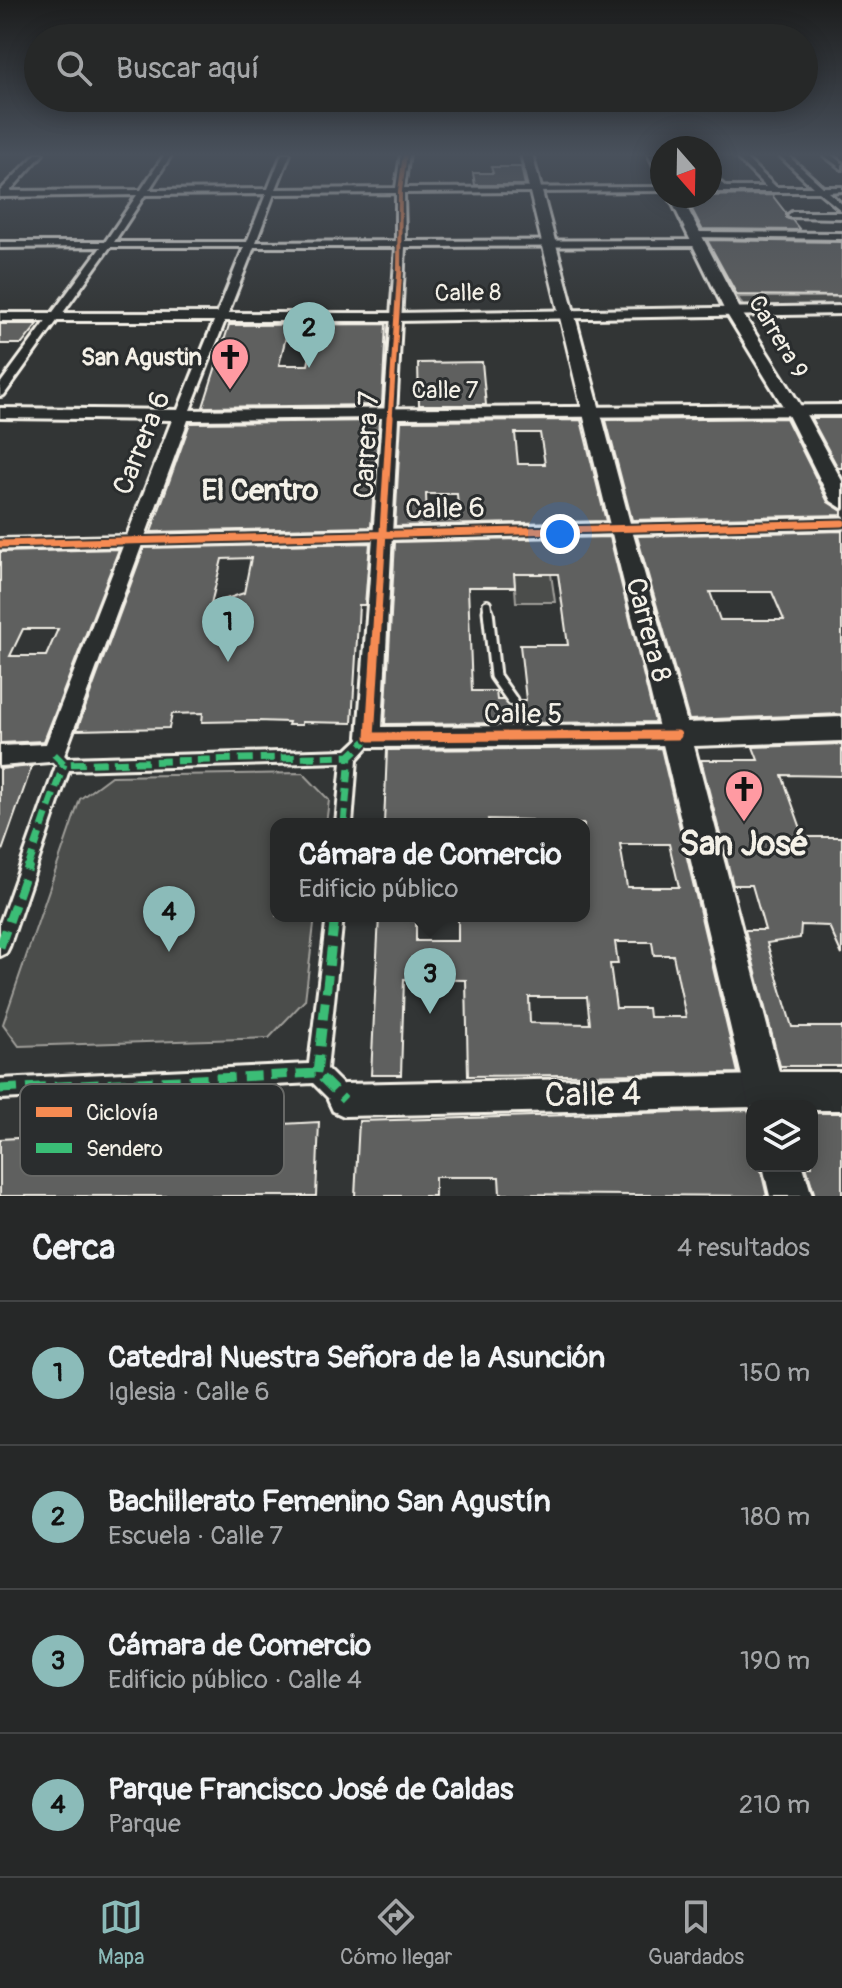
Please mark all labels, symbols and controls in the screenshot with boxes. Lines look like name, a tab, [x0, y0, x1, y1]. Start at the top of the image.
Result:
search box	[24, 24, 818, 112]
icon: search	[52, 46, 96, 90]
text: Buscar aquí	[116, 50, 259, 87]
north arrow	[650, 136, 722, 208]
street label: Calle 8	[434, 278, 502, 308]
street label: Carrera 9	[742, 290, 814, 384]
pin: 2	[283, 302, 335, 368]
church icon: San Agustin	[209, 336, 251, 391]
place label: San Agustin	[81, 343, 202, 372]
street label: Calle 7	[411, 376, 479, 405]
street label: Carrera 6	[105, 386, 179, 500]
street label: Carrera 7	[347, 390, 387, 500]
district label: El Centro	[202, 472, 318, 509]
street label: Calle 6	[405, 491, 485, 527]
your location	[540, 514, 580, 554]
street label: Carrera 8	[617, 574, 679, 686]
pin: 1	[202, 596, 254, 662]
street label: Calle 5	[484, 697, 562, 732]
church icon: San José	[723, 768, 765, 823]
popup	[270, 818, 590, 922]
place label: San José	[679, 823, 809, 866]
text: Cámara de Comercio	[298, 836, 562, 873]
text: Edificio público	[298, 873, 458, 905]
pin: 4	[143, 886, 195, 952]
pin: 3	[404, 948, 456, 1014]
street label: Calle 4	[544, 1073, 642, 1117]
legend	[20, 1084, 284, 1176]
text: Ciclovía	[86, 1099, 158, 1127]
map controls	[746, 1100, 818, 1172]
button: layers	[746, 1100, 818, 1172]
text: Sendero	[86, 1135, 163, 1163]
text: Cerca	[32, 1227, 115, 1270]
text: 4 resultados	[677, 1232, 810, 1264]
text: Catedral Nuestra Señora de la Asunción	[108, 1339, 605, 1376]
text: 1	[53, 1357, 63, 1389]
text: 150 m	[739, 1357, 810, 1389]
text: Iglesia · Calle 6	[108, 1376, 270, 1408]
text: Bachillerato Femenino San Agustín	[108, 1483, 551, 1520]
text: 2	[51, 1501, 65, 1533]
text: 180 m	[740, 1501, 810, 1533]
text: Escuela · Calle 7	[108, 1520, 283, 1552]
text: Cámara de Comercio	[108, 1627, 371, 1664]
text: 3	[51, 1645, 65, 1677]
text: 190 m	[740, 1645, 810, 1677]
text: Edificio público · Calle 4	[108, 1664, 362, 1696]
text: Parque Francisco José de Caldas	[108, 1771, 513, 1808]
text: 4	[50, 1789, 66, 1821]
text: 210 m	[739, 1789, 810, 1821]
text: Parque	[108, 1808, 181, 1840]
tab: Mapa	[98, 1895, 144, 1971]
tab: Cómo llegar	[340, 1895, 452, 1971]
tab: Guardados	[648, 1895, 744, 1971]

